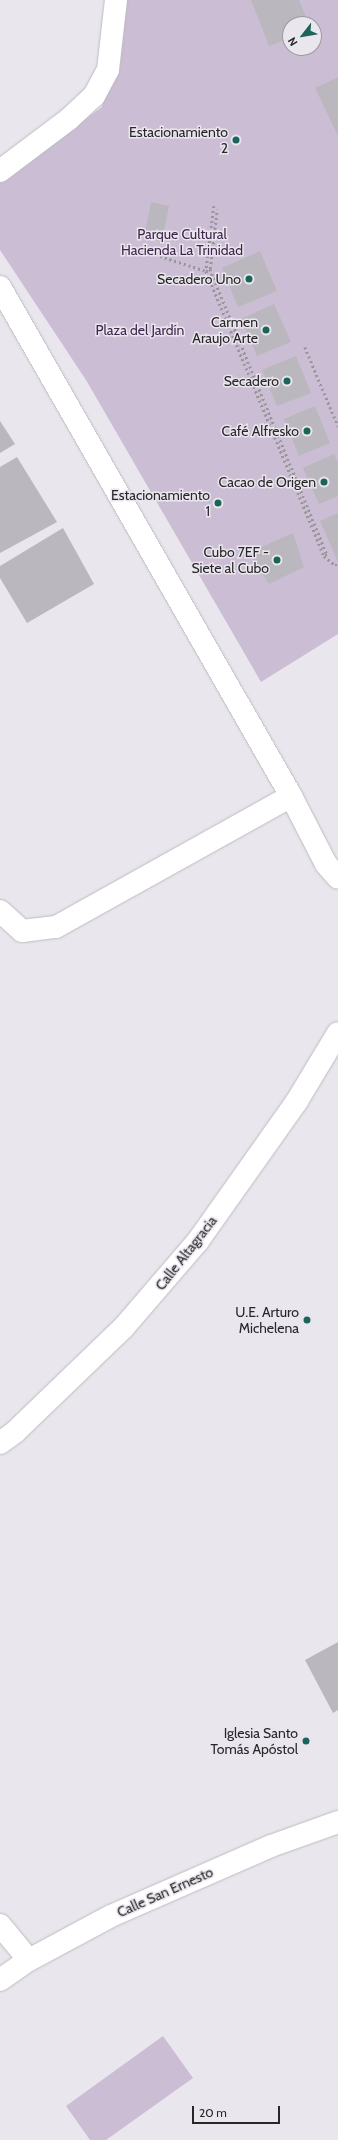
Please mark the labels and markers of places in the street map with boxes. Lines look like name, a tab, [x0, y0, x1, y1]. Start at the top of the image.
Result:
place label: Estacionamiento 2	[129, 124, 228, 156]
marker: Estacionamiento 2	[231, 135, 241, 145]
place label: Secadero Uno	[157, 271, 241, 287]
marker: Secadero Uno	[244, 274, 254, 284]
place label: Carmen Araujo Arte	[192, 314, 258, 346]
marker: Carmen Araujo Arte	[261, 325, 271, 335]
place label: Secadero	[224, 373, 279, 389]
marker: Secadero	[282, 376, 292, 386]
place label: Café Alfresko	[222, 423, 299, 439]
marker: Café Alfresko	[302, 426, 312, 436]
place label: Cacao de Origen	[219, 474, 316, 490]
marker: Cacao de Origen	[319, 477, 329, 487]
place label: Estacionamiento 1	[111, 487, 210, 520]
marker: Estacionamiento 1	[213, 498, 223, 508]
place label: Cubo 7EF - Siete al Cubo	[191, 544, 269, 576]
marker: Cubo 7EF - Siete al Cubo	[272, 555, 282, 565]
place label: U.E. Arturo Michelena	[235, 1304, 299, 1336]
marker: U.E. Arturo Michelena	[302, 1315, 312, 1325]
place label: Iglesia Santo Tomás Apóstol	[210, 1725, 298, 1758]
marker: Iglesia Santo Tomás Apóstol	[301, 1736, 311, 1746]

